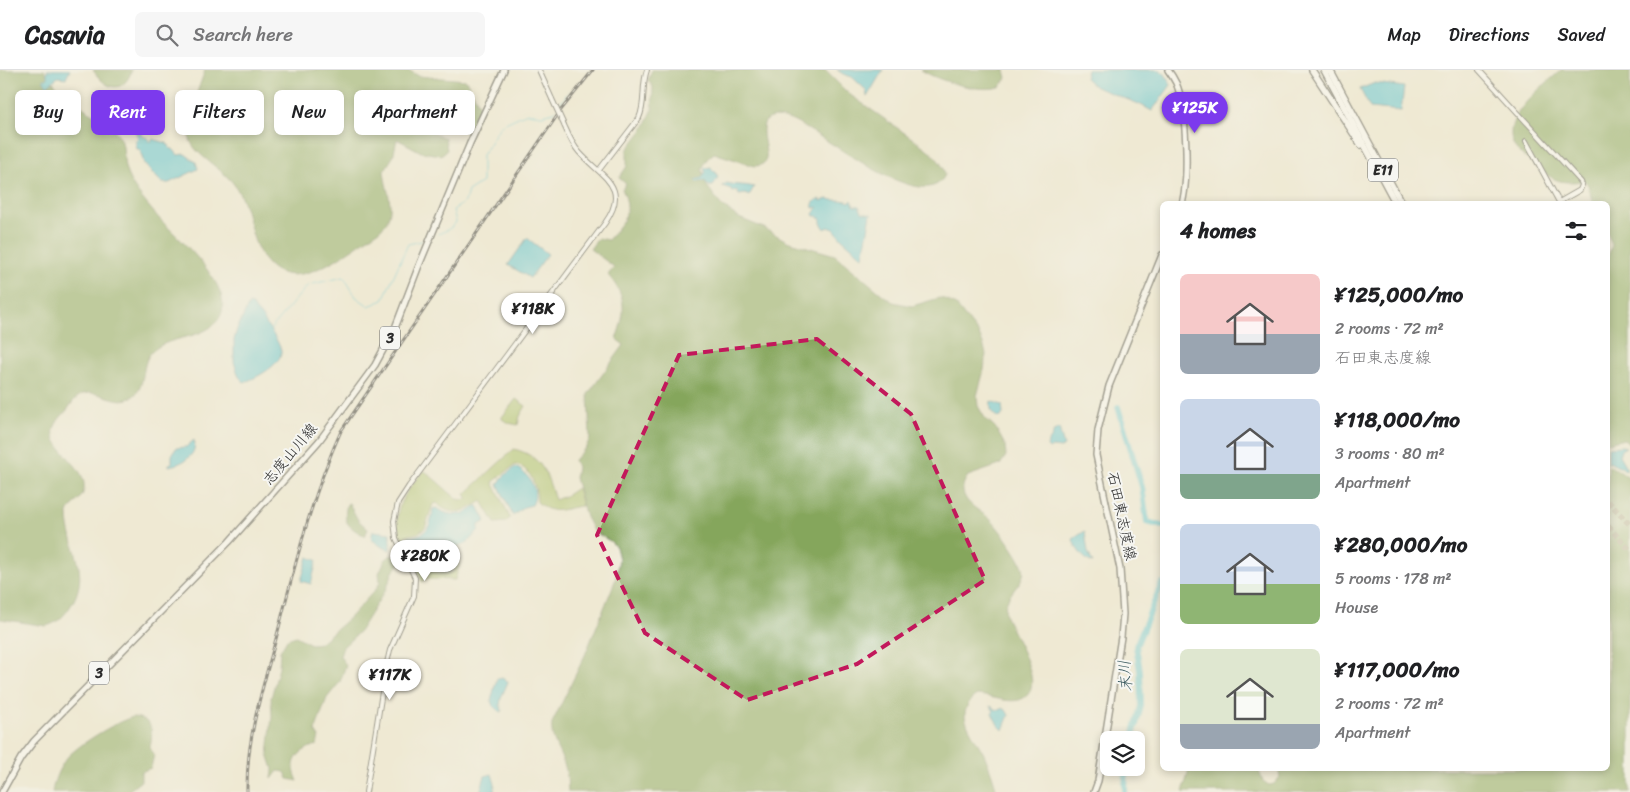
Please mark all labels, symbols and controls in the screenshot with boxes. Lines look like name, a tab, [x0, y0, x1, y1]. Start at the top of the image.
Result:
search box	[135, 12, 485, 57]
text: Casavia	[25, 14, 105, 56]
text: Search here	[193, 18, 293, 51]
text: Map	[1388, 19, 1421, 51]
text: Directions	[1449, 19, 1530, 51]
text: Saved	[1558, 19, 1605, 51]
icon: search	[153, 21, 181, 49]
chip: Buy	[15, 90, 81, 135]
chip: Rent	[91, 90, 165, 135]
chip: Filters	[175, 90, 264, 135]
chip: New	[274, 90, 344, 135]
chip: Apartment	[354, 90, 475, 135]
pin: ¥125K	[1160, 92, 1230, 134]
text: ¥125K	[1173, 93, 1217, 122]
road number: E11	[1368, 158, 1398, 182]
text: 4 homes	[1180, 212, 1256, 250]
icon: filters	[1562, 217, 1590, 245]
text: ¥125,000/mo	[1335, 276, 1463, 314]
pin: ¥118K	[498, 292, 568, 335]
text: ¥118K	[512, 294, 554, 323]
icon: home	[1220, 294, 1280, 354]
text: 2 rooms · 72 m²	[1335, 314, 1444, 343]
road number: 3	[380, 326, 400, 350]
text: 石田東志度線	[1335, 343, 1431, 372]
text: ¥118,000/mo	[1335, 401, 1460, 439]
street label: 志度山川線	[256, 417, 324, 491]
icon: home	[1220, 419, 1280, 479]
text: 3 rooms · 80 m²	[1335, 439, 1445, 468]
text: Apartment	[1335, 468, 1411, 497]
street label: 石田東志度線	[1100, 469, 1144, 563]
text: ¥280,000/mo	[1335, 526, 1467, 564]
pin: ¥280K	[390, 540, 460, 582]
text: ¥280K	[401, 541, 449, 570]
icon: home	[1220, 544, 1280, 604]
text: 5 rooms · 178 m²	[1335, 564, 1452, 593]
text: House	[1335, 593, 1378, 622]
text: ¥117,000/mo	[1335, 651, 1459, 689]
pin: ¥117K	[355, 658, 425, 701]
water label: 末川	[1109, 659, 1141, 693]
text: ¥117K	[369, 660, 411, 689]
road number: 3	[89, 662, 109, 684]
icon: home	[1220, 669, 1280, 729]
text: 2 rooms · 72 m²	[1335, 689, 1444, 718]
text: Apartment	[1335, 718, 1411, 747]
map controls	[1100, 731, 1145, 776]
button: layers	[1100, 731, 1145, 776]

